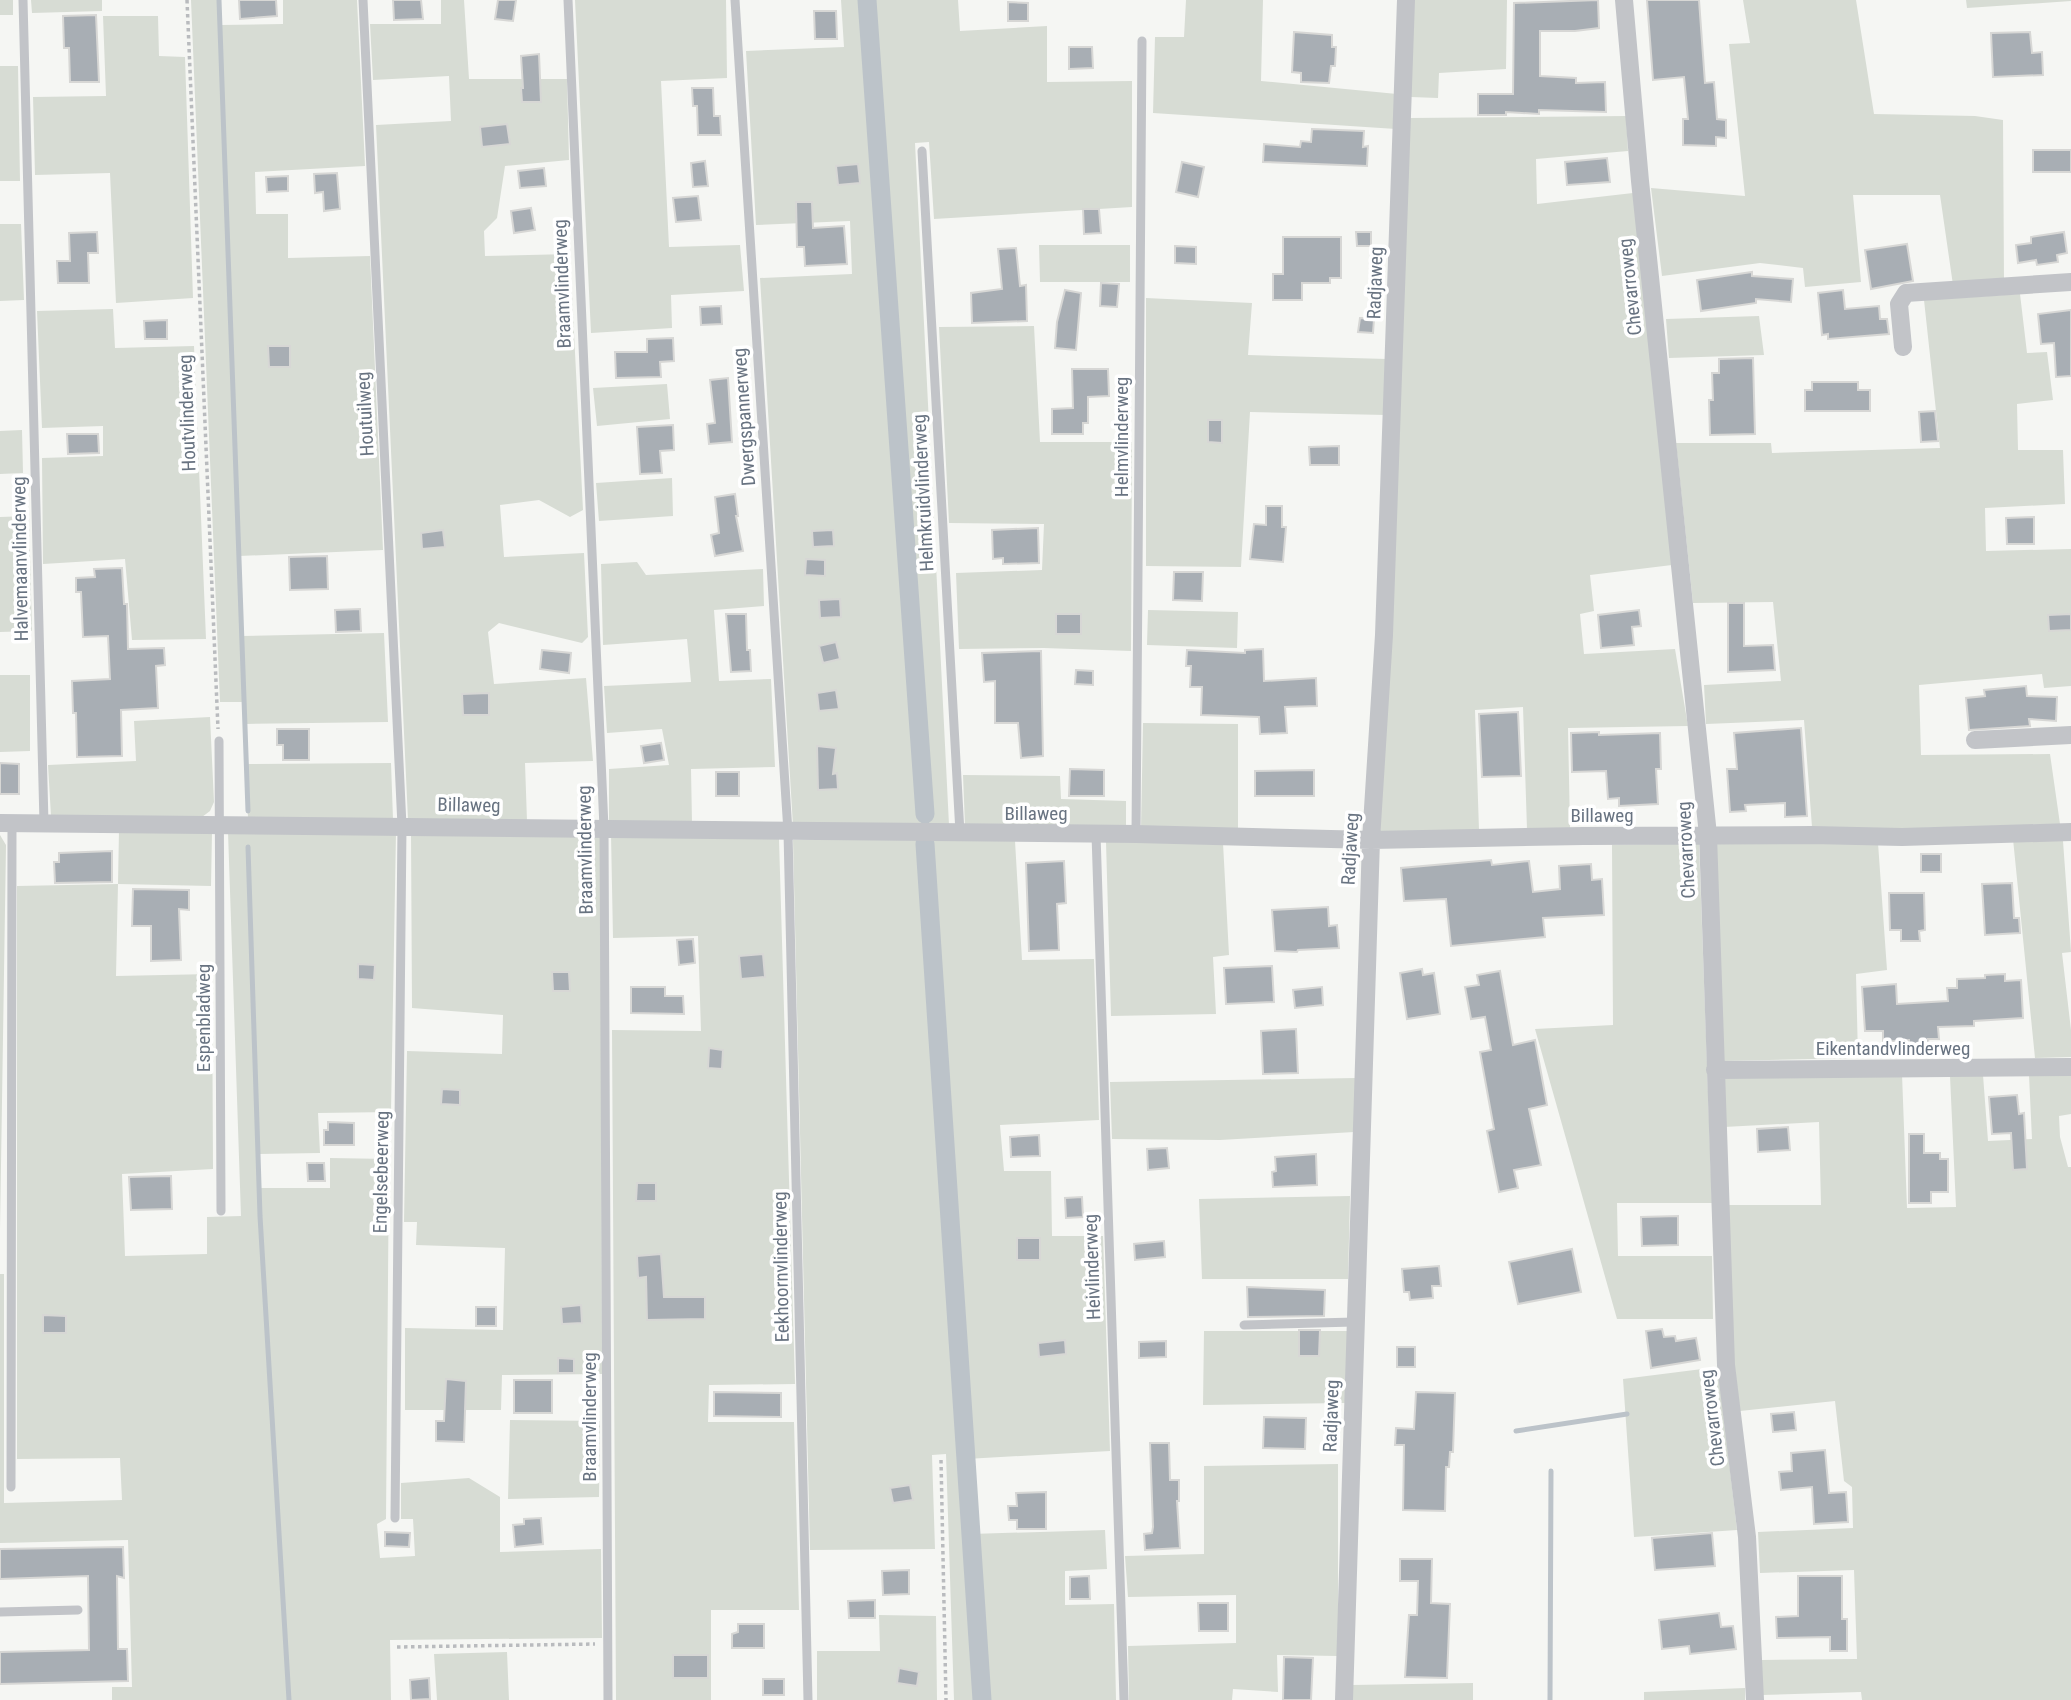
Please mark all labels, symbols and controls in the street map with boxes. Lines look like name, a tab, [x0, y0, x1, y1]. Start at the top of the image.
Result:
street label: Braamvlinderweg	[548, 219, 576, 349]
street label: Chevarroweg	[1613, 237, 1647, 337]
street label: Radjaweg	[1362, 246, 1388, 320]
street label: Dwergspannerweg	[728, 347, 760, 487]
street label: Houtvlinderweg	[173, 354, 201, 472]
street label: Houtuilweg	[351, 371, 379, 457]
street label: Helmvlinderweg	[1110, 377, 1133, 497]
street label: Helmkruidvlinderweg	[907, 414, 939, 572]
street label: Halvemaanvlinderweg	[7, 476, 33, 642]
street label: Braamvlinderweg	[572, 785, 598, 915]
street label: Billaweg	[437, 793, 501, 817]
street label: Chevarroweg	[1672, 801, 1700, 899]
street label: Billaweg	[1004, 802, 1068, 825]
street label: Billaweg	[1570, 804, 1634, 827]
street label: Radjaweg	[1337, 812, 1363, 886]
street label: Espenbladweg	[192, 964, 215, 1072]
street label: Eikentandvlinderweg	[1816, 1037, 1970, 1060]
street label: Engelsebeerweg	[368, 1111, 394, 1233]
street label: Eekhoornvlinderweg	[768, 1191, 794, 1343]
street label: Heivlinderweg	[1079, 1214, 1105, 1320]
street label: Braamvlinderweg	[578, 1352, 601, 1482]
street label: Chevarroweg	[1695, 1368, 1729, 1468]
street label: Radjaweg	[1318, 1379, 1344, 1453]

